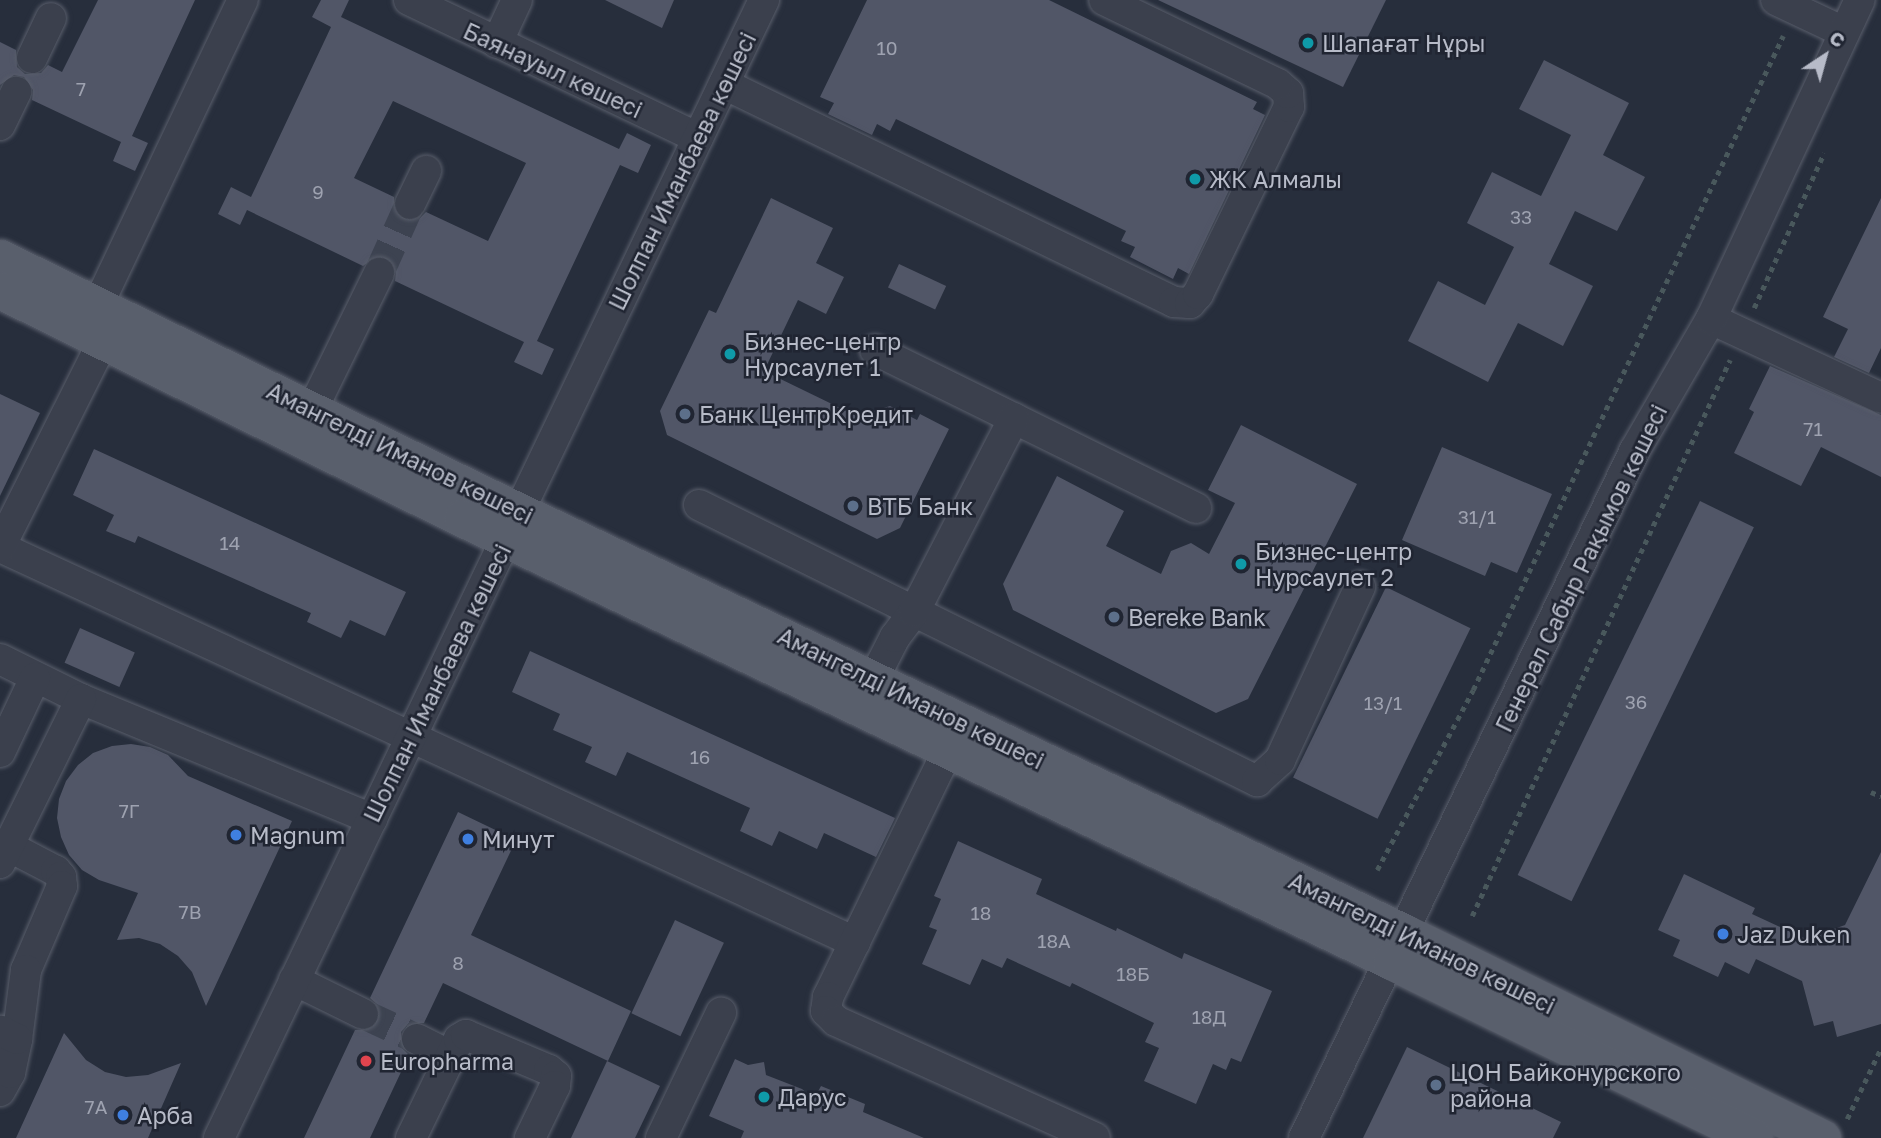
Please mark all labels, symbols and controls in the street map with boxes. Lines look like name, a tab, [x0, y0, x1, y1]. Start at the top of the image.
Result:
street label: Баянауыл көшесі	[459, 16, 647, 124]
north arrow	[1790, 21, 1860, 91]
text: С	[1825, 25, 1850, 52]
street label: Шолпан Иманбаева көшесі	[603, 27, 761, 315]
place label: Шапағат Нұры	[1322, 29, 1486, 57]
marker: Шапағат Нұры	[1300, 35, 1316, 51]
house number: 10	[877, 37, 897, 59]
house number: 7	[76, 78, 86, 100]
place label: ЖК Алмалы	[1209, 165, 1342, 193]
marker: ЖК Алмалы	[1187, 171, 1203, 187]
house number: 9	[312, 181, 324, 203]
house number: 33	[1510, 206, 1532, 228]
place label: Бизнес-центр Нурсаулет 1	[744, 327, 901, 381]
marker: Бизнес-центр Нурсаулет 1	[722, 346, 738, 362]
street label: Амангелді Иманов көшесі	[262, 376, 538, 530]
place label: Банк ЦентрКредит	[699, 400, 913, 428]
street label: Генерал Сабыр Рақымов көшесі	[1489, 400, 1673, 736]
marker: Банк ЦентрКредит	[677, 406, 693, 422]
house number: 71	[1803, 418, 1823, 440]
place label: ВТБ Банк	[867, 492, 973, 520]
marker: ВТБ Банк	[845, 498, 861, 514]
house number: 31/1	[1458, 506, 1496, 528]
house number: 14	[220, 532, 240, 554]
place label: Бизнес-центр Нурсаулет 2	[1255, 537, 1412, 591]
street label: Шолпан Иманбаева көшесі	[358, 539, 516, 827]
marker: Бизнес-центр Нурсаулет 2	[1233, 556, 1249, 572]
place label: Bereke Bank	[1128, 603, 1266, 631]
marker: Bereke Bank	[1106, 609, 1122, 625]
street label: Амангелді Иманов көшесі	[773, 621, 1049, 775]
house number: 36	[1625, 691, 1647, 713]
house number: 13/1	[1364, 692, 1402, 714]
house number: 16	[690, 746, 710, 768]
house number: 7Г	[119, 800, 139, 822]
place label: Magnum	[250, 821, 345, 849]
place label: Минут	[482, 825, 554, 853]
marker: Magnum	[228, 827, 244, 843]
marker: Минут	[460, 831, 476, 847]
street label: Амангелді Иманов көшесі	[1284, 866, 1560, 1020]
house number: 7В	[179, 901, 201, 923]
house number: 18	[971, 902, 991, 924]
place label: Jaz Duken	[1737, 920, 1850, 948]
marker: Jaz Duken	[1715, 926, 1731, 942]
house number: 18А	[1037, 930, 1071, 952]
house number: 8	[452, 952, 464, 974]
house number: 18Б	[1116, 963, 1150, 985]
house number: 18Д	[1192, 1006, 1226, 1028]
place label: Europharma	[380, 1047, 514, 1075]
marker: Europharma	[358, 1053, 374, 1069]
place label: ЦОН Байконурского района	[1450, 1058, 1681, 1112]
marker: ЦОН Байконурского района	[1428, 1077, 1444, 1093]
place label: Дарус	[778, 1083, 846, 1111]
marker: Дарус	[756, 1089, 772, 1105]
house number: 7А	[85, 1096, 107, 1118]
place label: Арба	[137, 1101, 193, 1129]
marker: Арба	[115, 1107, 131, 1123]

